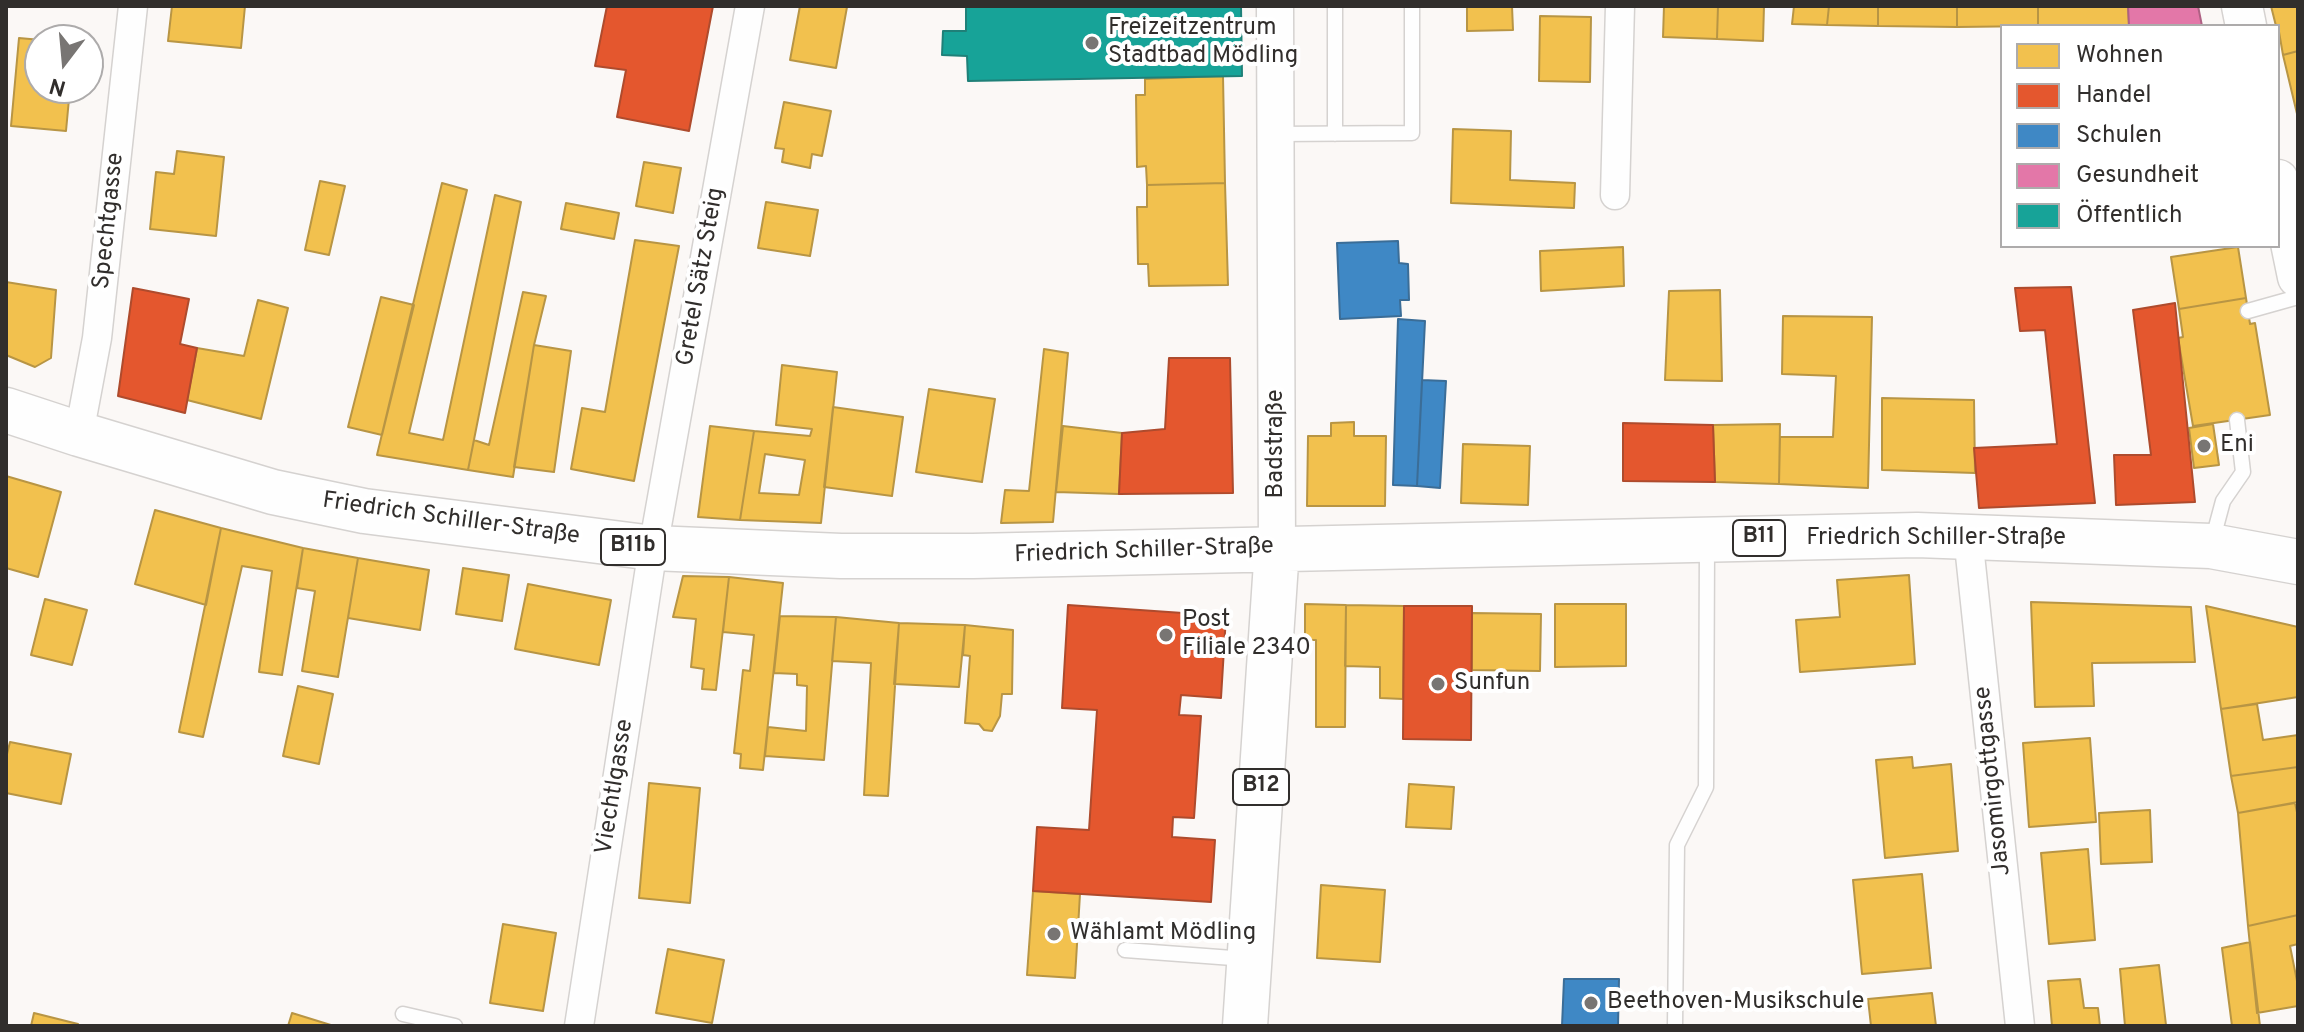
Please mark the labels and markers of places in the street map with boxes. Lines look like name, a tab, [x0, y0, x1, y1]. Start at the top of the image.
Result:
place label: Freizeitzentrum Stadtbad Mödling	[1108, 15, 1298, 71]
marker: Freizeitzentrum Stadtbad Mödling	[1083, 34, 1101, 52]
place label: Eni	[2220, 432, 2254, 460]
marker: Eni	[2195, 437, 2213, 455]
place label: Post Filiale 2340	[1182, 607, 1311, 663]
marker: Post Filiale 2340	[1157, 626, 1175, 644]
place label: Sunfun	[1454, 670, 1530, 698]
marker: Sunfun	[1429, 675, 1447, 693]
place label: Wählamt Mödling	[1070, 920, 1256, 948]
marker: Wählamt Mödling	[1045, 925, 1063, 943]
place label: Beethoven-Musikschule	[1607, 989, 1865, 1017]
marker: Beethoven-Musikschule	[1582, 994, 1600, 1012]

